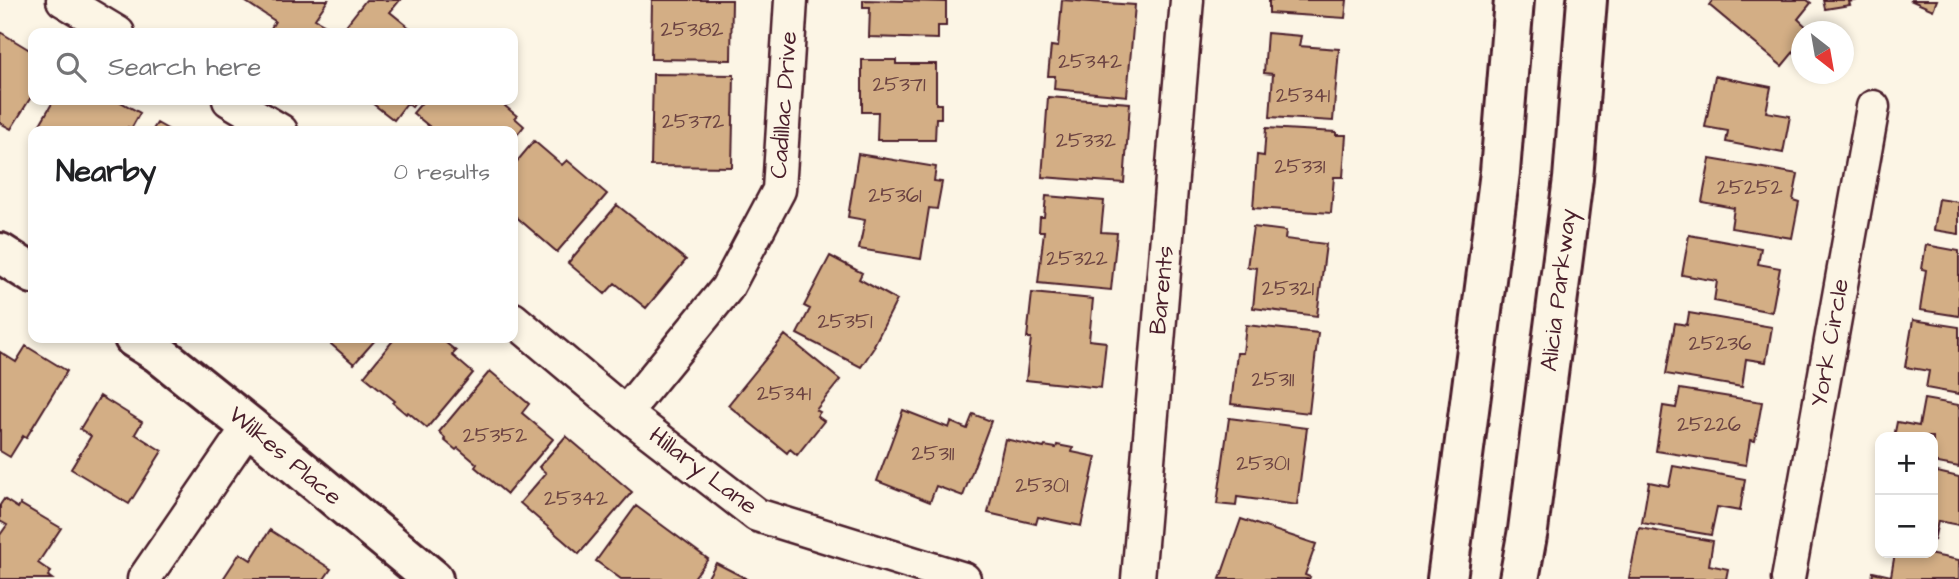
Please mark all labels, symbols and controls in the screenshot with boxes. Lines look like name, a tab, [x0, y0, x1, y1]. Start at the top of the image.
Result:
house number: 25382	[660, 15, 724, 44]
north arrow	[1791, 21, 1854, 84]
search box	[28, 28, 518, 105]
street label: Cadillac Drive	[762, 30, 806, 180]
house number: 25342	[1058, 47, 1122, 76]
icon: search	[52, 48, 90, 86]
text: Search here	[108, 49, 261, 85]
house number: 25371	[872, 70, 926, 99]
house number: 25341	[1276, 81, 1331, 110]
house number: 25372	[662, 107, 724, 136]
house number: 25332	[1056, 126, 1116, 155]
text: Nearby	[56, 151, 156, 193]
house number: 25331	[1275, 152, 1326, 181]
text: 0 results	[393, 156, 490, 188]
house number: 25252	[1717, 173, 1783, 202]
house number: 25361	[868, 181, 922, 210]
street label: Alicia Parkway	[1532, 207, 1587, 373]
house number: 25322	[1046, 244, 1108, 273]
street label: Barents	[1141, 244, 1183, 336]
house number: 25321	[1262, 274, 1314, 303]
street label: York Circle	[1802, 276, 1858, 410]
house number: 25351	[817, 307, 873, 336]
house number: 25236	[1689, 329, 1751, 358]
house number: 25311	[1252, 365, 1295, 394]
house number: 25341	[757, 379, 812, 408]
street label: Wilkes Place	[221, 398, 349, 514]
house number: 25226	[1677, 410, 1741, 439]
street label: Hillary Lane	[641, 419, 764, 524]
house number: 25352	[463, 421, 527, 450]
map controls	[1875, 432, 1938, 558]
button: +	[1875, 432, 1938, 495]
house number: 25311	[912, 439, 955, 468]
house number: 25301	[1236, 449, 1290, 478]
house number: 25301	[1015, 471, 1069, 500]
house number: 25342	[544, 484, 608, 513]
button: −	[1875, 495, 1938, 558]

